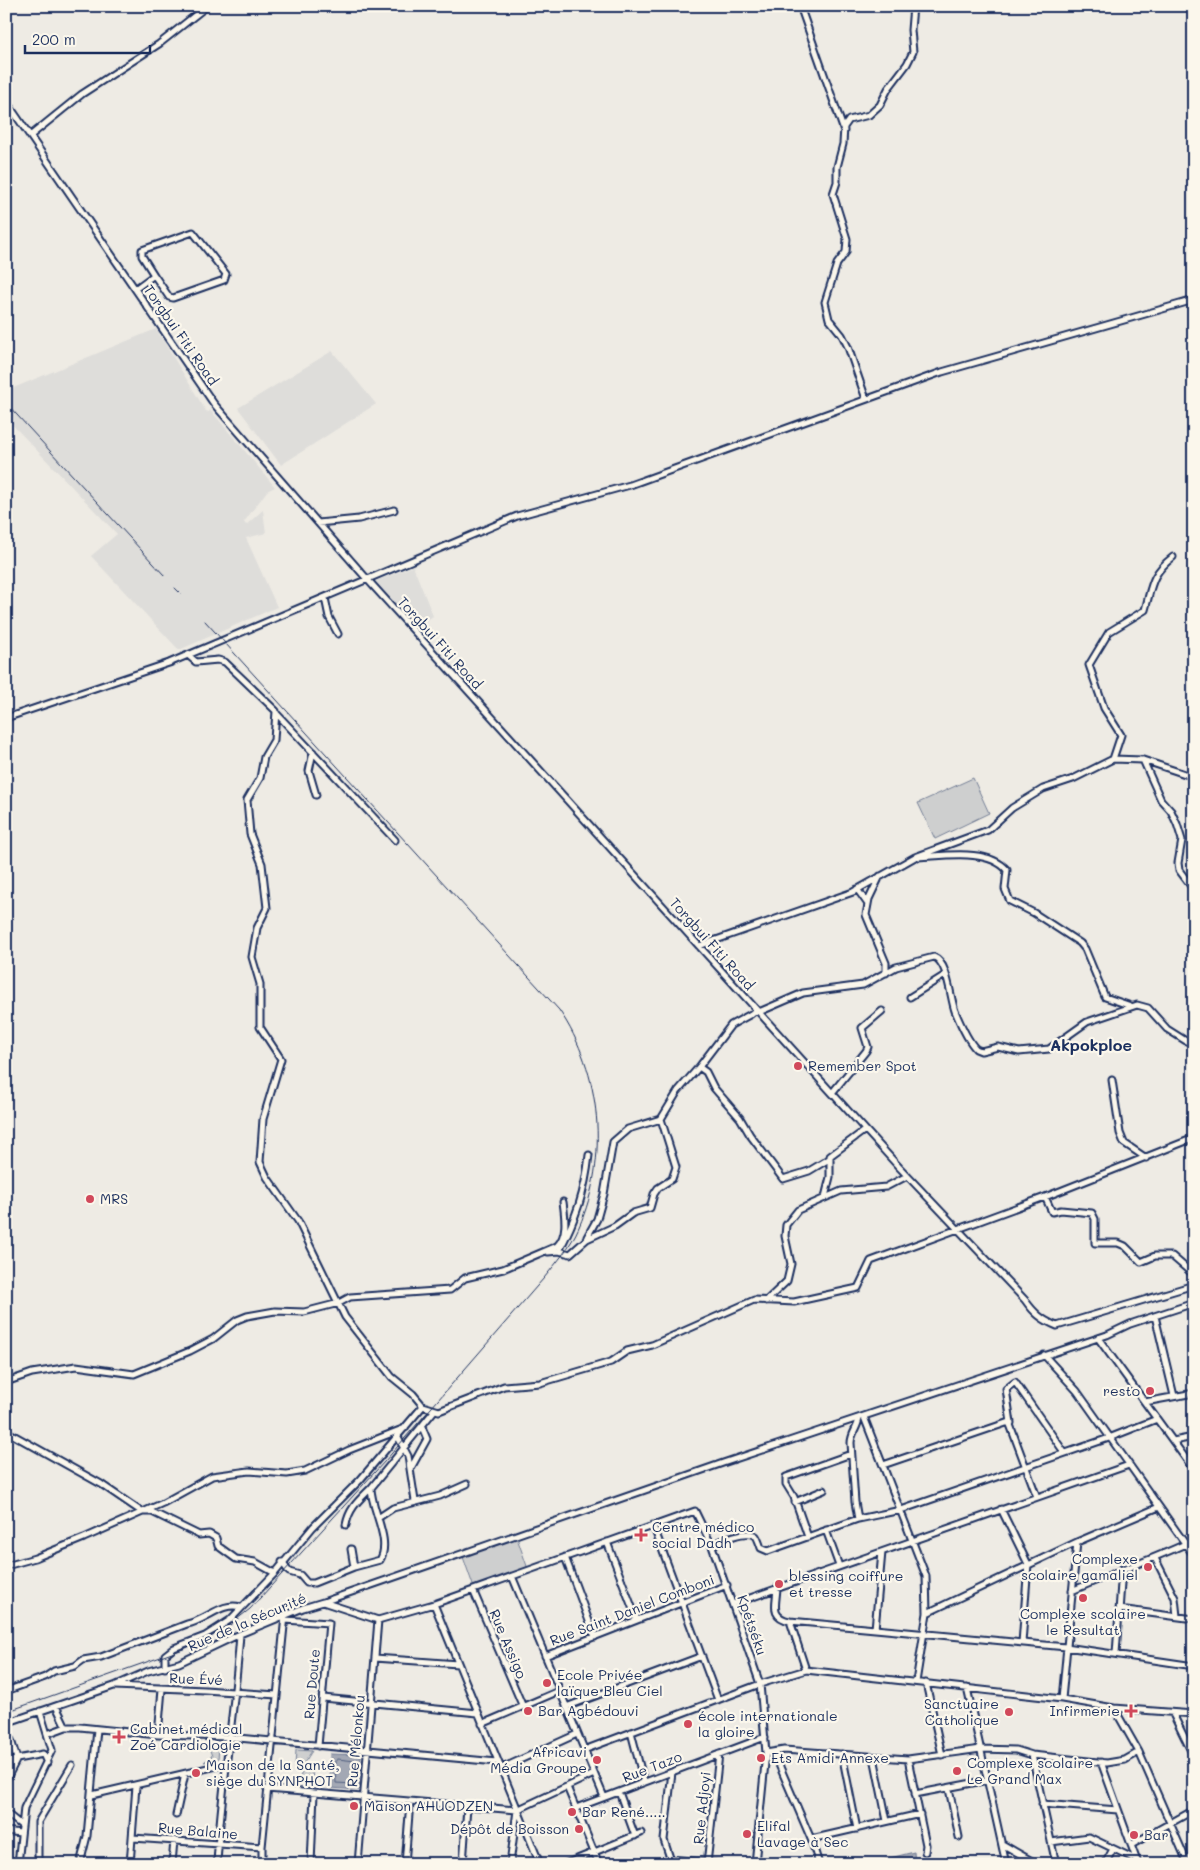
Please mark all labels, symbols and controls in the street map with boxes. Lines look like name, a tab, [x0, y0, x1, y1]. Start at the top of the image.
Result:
scale bar	[25, 22, 150, 54]
text: 200 m	[32, 29, 76, 49]
street label: Torgbui Fiti Road	[140, 281, 223, 389]
street label: Torgbui Fiti Road	[394, 592, 487, 693]
street label: Torgbui Fiti Road	[666, 893, 759, 994]
district label: Akpokploe	[1050, 1034, 1132, 1055]
place label: Remember Spot	[808, 1056, 917, 1075]
marker: Remember Spot	[792, 1060, 804, 1072]
place label: MRS	[100, 1189, 128, 1208]
marker: MRS	[84, 1193, 96, 1205]
place label: resto	[1103, 1381, 1140, 1400]
marker: resto	[1144, 1385, 1156, 1397]
place label: Centre médico social Dadh	[652, 1517, 754, 1552]
marker: Centre médico social Dadh	[634, 1528, 648, 1542]
place label: Complexe scolaire gamaliel	[1021, 1549, 1138, 1584]
marker: Complexe scolaire gamaliel	[1142, 1561, 1154, 1573]
place label: blessing coiffure et tresse	[789, 1566, 903, 1601]
street label: Rue Saint Daniel Comboni	[547, 1569, 717, 1650]
marker: blessing coiffure et tresse	[773, 1578, 785, 1590]
street label: Rue de la Sécurité	[185, 1588, 309, 1655]
street label: Kpétséku	[733, 1592, 772, 1657]
marker: Complexe scolaire le Resultat	[1077, 1592, 1089, 1604]
place label: Complexe scolaire le Resultat	[1020, 1604, 1146, 1639]
street label: Rue Assigo	[485, 1606, 532, 1681]
street label: Rue Doute	[299, 1648, 324, 1720]
place label: Ecole Privée laïque Bleu Ciel	[557, 1665, 663, 1700]
street label: Rue Évé	[169, 1668, 223, 1689]
marker: Ecole Privée laïque Bleu Ciel	[541, 1677, 553, 1689]
street label: Rue Mélonkou	[342, 1694, 369, 1788]
place label: Sanctuaire Catholique	[924, 1694, 999, 1729]
place label: Bar Agbédouvi	[538, 1701, 639, 1720]
place label: Infirmerie	[1050, 1701, 1120, 1720]
marker: Infirmerie	[1124, 1704, 1138, 1718]
marker: Bar Agbédouvi	[522, 1705, 534, 1717]
place label: école internationale la gloire	[698, 1706, 838, 1741]
marker: Sanctuaire Catholique	[1003, 1706, 1015, 1718]
marker: école internationale la gloire	[682, 1718, 694, 1730]
place label: Cabinet médical Zoé Cardiologie	[130, 1719, 242, 1754]
marker: Cabinet médical Zoé Cardiologie	[112, 1730, 126, 1744]
place label: Africavi Média Groupe	[490, 1742, 587, 1777]
street label: Rue Tazo	[619, 1746, 684, 1787]
place label: Ets Amidi Annexe	[771, 1748, 889, 1767]
marker: Ets Amidi Annexe	[755, 1752, 767, 1764]
place label: Complexe scolaire Le Grand Max	[967, 1753, 1093, 1788]
marker: Africavi Média Groupe	[591, 1754, 603, 1766]
place label: Maison de la Santé, siège du SYNPHOT	[206, 1755, 340, 1790]
marker: Complexe scolaire Le Grand Max	[951, 1765, 963, 1777]
marker: Maison de la Santé, siège du SYNPHOT	[190, 1767, 202, 1779]
street label: Rue Adjoyi	[688, 1771, 715, 1845]
place label: Maison AHUODZEN	[364, 1796, 493, 1815]
marker: Maison AHUODZEN	[348, 1800, 360, 1812]
place label: Bar René.....	[582, 1802, 666, 1821]
marker: Bar René.....	[566, 1806, 578, 1818]
place label: Elifal Lavage à Sec	[757, 1816, 848, 1851]
street label: Rue Balaine	[157, 1818, 239, 1843]
place label: Dépôt de Boisson	[450, 1819, 569, 1838]
marker: Dépôt de Boisson	[573, 1823, 585, 1835]
place label: Bar	[1144, 1825, 1168, 1844]
marker: Elifal Lavage à Sec	[741, 1828, 753, 1840]
marker: Bar	[1128, 1829, 1140, 1841]

